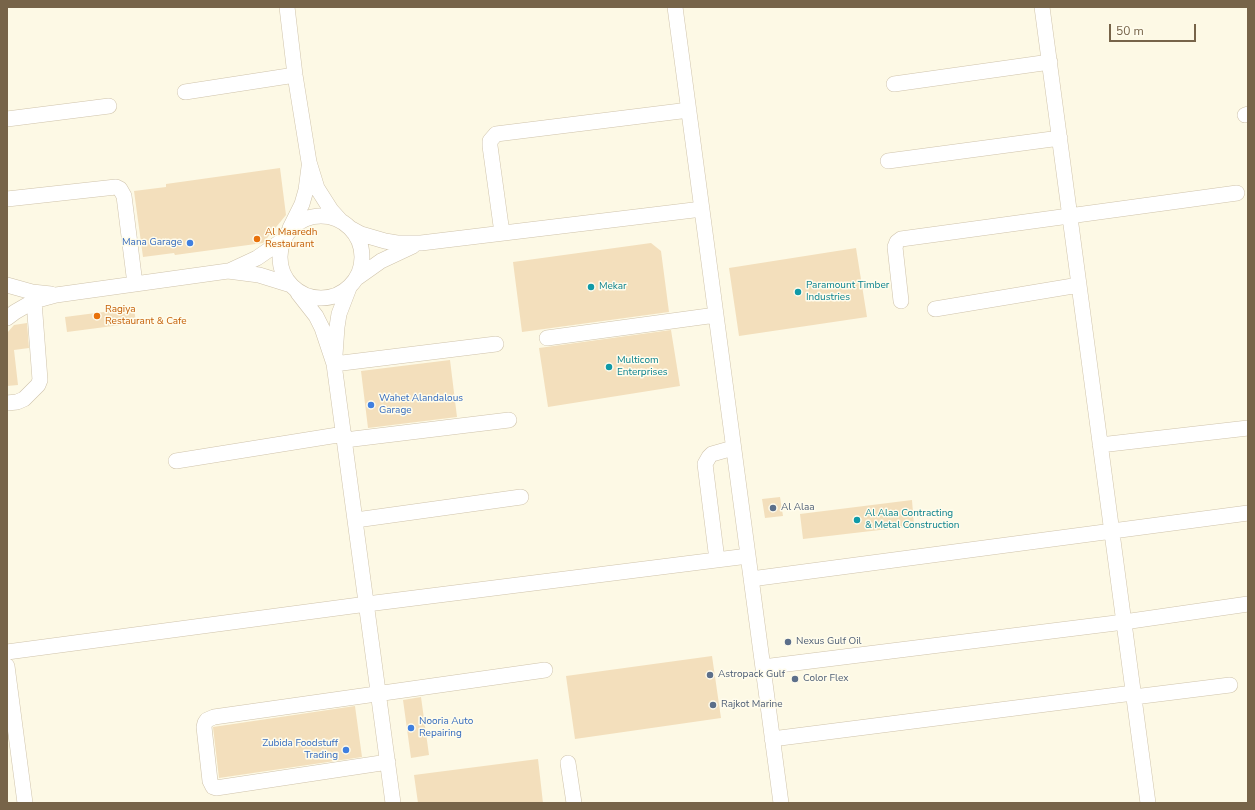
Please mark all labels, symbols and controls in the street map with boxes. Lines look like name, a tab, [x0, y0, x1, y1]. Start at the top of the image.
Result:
scale bar	[1111, 16, 1198, 42]
text: 50 m	[1116, 23, 1144, 39]
place label: Al Maaredh Restaurant	[265, 227, 317, 250]
marker: Al Maaredh Restaurant	[252, 234, 262, 244]
place label: Mana Garage	[122, 237, 182, 249]
marker: Mana Garage	[185, 238, 195, 248]
place label: Paramount Timber Industries	[806, 280, 889, 304]
place label: Mekar	[599, 281, 627, 293]
marker: Mekar	[586, 282, 596, 292]
marker: Paramount Timber Industries	[793, 287, 803, 297]
place label: Ragiya Restaurant & Cafe	[105, 304, 187, 328]
marker: Ragiya Restaurant & Cafe	[92, 311, 102, 321]
place label: Multicom Enterprises	[617, 355, 668, 378]
marker: Multicom Enterprises	[604, 362, 614, 372]
place label: Wahet Alandalous Garage	[379, 393, 463, 416]
marker: Wahet Alandalous Garage	[366, 400, 376, 410]
place label: Al Alaa	[781, 502, 815, 514]
marker: Al Alaa	[768, 503, 778, 513]
place label: Al Alaa Contracting & Metal Construction	[865, 508, 959, 532]
marker: Al Alaa Contracting & Metal Construction	[852, 515, 862, 525]
place label: Nexus Gulf Oil	[796, 636, 862, 648]
marker: Nexus Gulf Oil	[783, 637, 793, 647]
place label: Astropack Gulf	[718, 669, 785, 681]
marker: Astropack Gulf	[705, 670, 715, 680]
place label: Color Flex	[803, 673, 848, 685]
marker: Color Flex	[790, 674, 800, 684]
place label: Rajkot Marine	[721, 699, 783, 711]
marker: Rajkot Marine	[708, 700, 718, 710]
place label: Nooria Auto Repairing	[419, 716, 473, 740]
marker: Nooria Auto Repairing	[406, 723, 416, 733]
place label: Zubida Foodstuff Trading	[262, 738, 338, 762]
marker: Zubida Foodstuff Trading	[341, 745, 351, 755]

